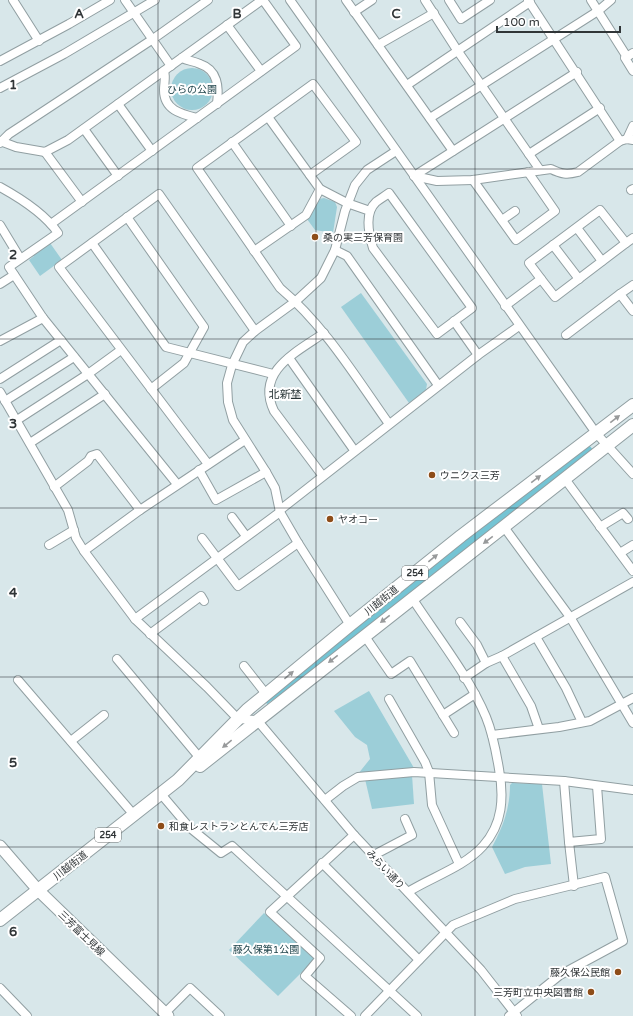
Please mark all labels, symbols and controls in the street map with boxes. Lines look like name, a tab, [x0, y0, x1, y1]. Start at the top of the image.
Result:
text: A	[74, 6, 84, 22]
text: B	[232, 6, 242, 22]
text: C	[391, 6, 401, 22]
scale bar	[497, 8, 620, 34]
text: 100 m	[503, 15, 540, 29]
text: 1	[9, 77, 17, 93]
park label: ひらの公園	[167, 84, 217, 96]
marker: 桑の実三芳保育園	[310, 232, 320, 242]
place label: 桑の実三芳保育園	[323, 232, 403, 244]
text: 2	[9, 247, 17, 263]
district label: 北新埜	[269, 388, 302, 401]
one-way arrow	[609, 415, 620, 423]
text: 3	[9, 416, 17, 432]
marker: ウニクス三芳	[427, 470, 437, 480]
place label: ウニクス三芳	[440, 470, 500, 482]
one-way arrow	[531, 475, 541, 483]
marker: ヤオコー	[325, 514, 335, 524]
place label: ヤオコー	[338, 514, 378, 526]
one-way arrow	[483, 535, 494, 544]
one-way arrow	[428, 554, 439, 563]
road number: 254	[402, 566, 428, 580]
street label: 川越街道	[362, 584, 401, 618]
text: 4	[9, 585, 18, 601]
one-way arrow	[380, 615, 391, 623]
one-way arrow	[328, 655, 339, 664]
one-way arrow	[283, 671, 294, 680]
one-way arrow	[222, 740, 232, 749]
text: 5	[9, 755, 17, 771]
marker: 和食レストランとんでん三芳店	[156, 821, 166, 831]
place label: 和食レストランとんでん三芳店	[169, 821, 309, 833]
road number: 254	[95, 828, 121, 842]
street label: みらい通り	[364, 847, 407, 892]
street label: 川越街道	[51, 849, 90, 883]
street label: 三芳富士見線	[56, 909, 107, 959]
text: 6	[9, 924, 17, 940]
park label: 藤久保第1公園	[233, 944, 299, 956]
place label: 藤久保公民館	[550, 967, 610, 979]
marker: 藤久保公民館	[613, 967, 623, 977]
place label: 三芳町立中央図書館	[493, 987, 583, 999]
marker: 三芳町立中央図書館	[586, 987, 596, 997]

